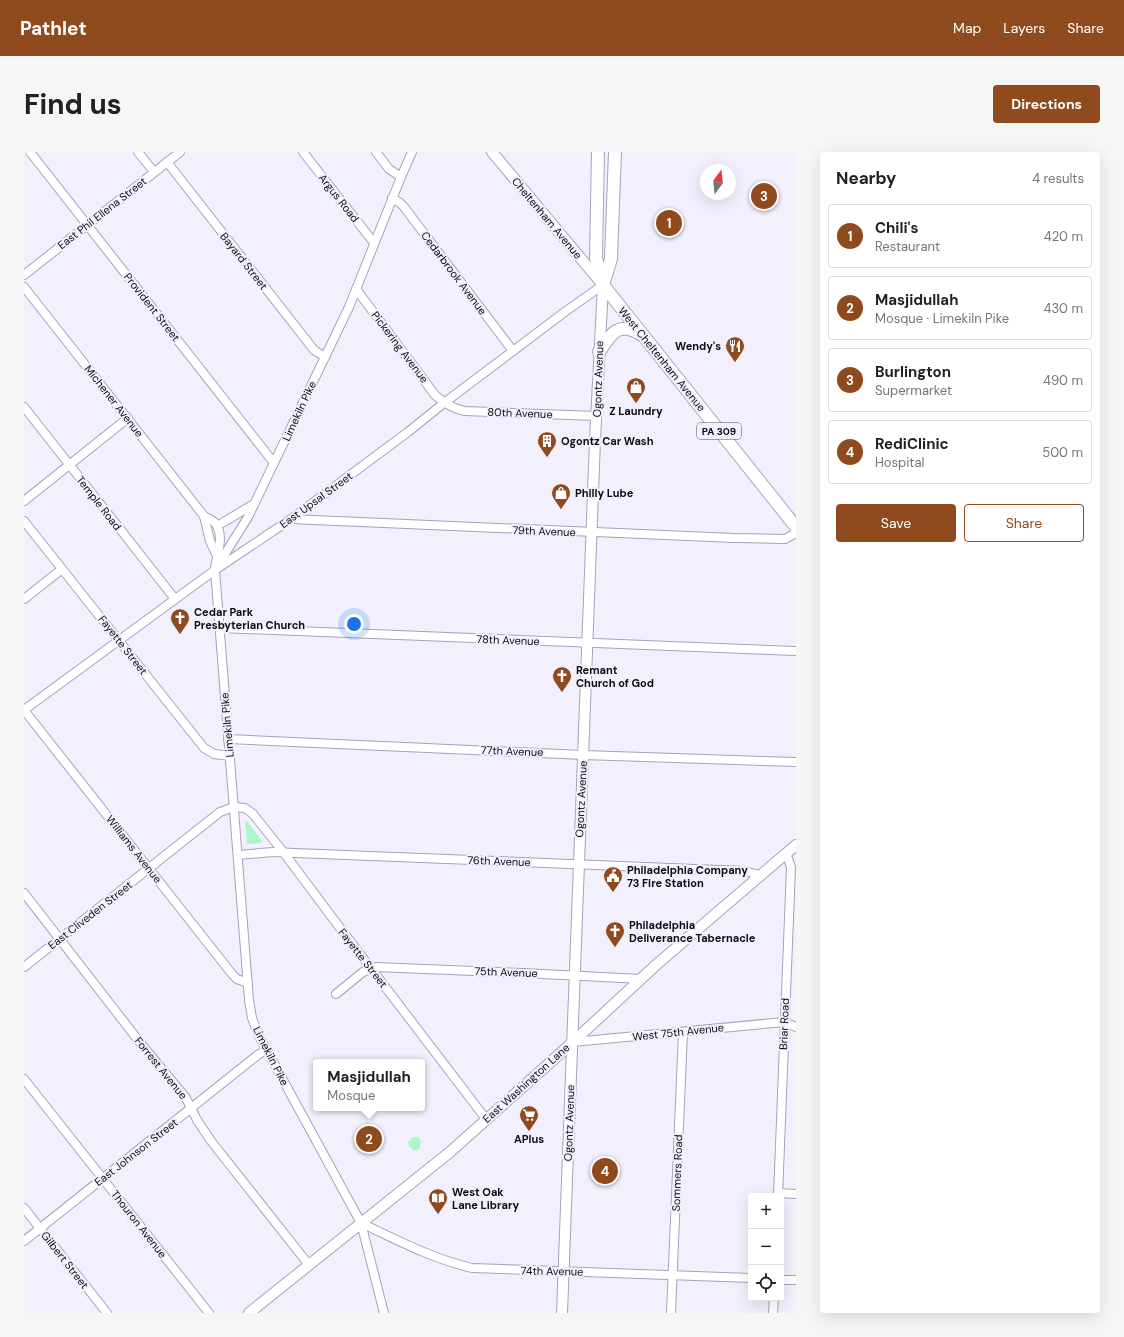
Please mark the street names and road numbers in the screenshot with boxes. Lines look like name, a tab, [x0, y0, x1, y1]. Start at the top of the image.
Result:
street label: Argus Road	[316, 171, 362, 225]
street label: East Phil Ellena Street	[55, 174, 149, 252]
street label: Cheltenham Avenue	[509, 174, 585, 262]
street label: Bayard Street	[217, 229, 271, 293]
street label: Cedarbrook Avenue	[418, 229, 490, 317]
street label: Provident Street	[121, 270, 183, 344]
street label: West Cheltenham Avenue	[615, 304, 709, 414]
street label: Pickering Avenue	[368, 308, 432, 386]
street label: Ogontz Avenue	[590, 340, 606, 418]
street label: Michener Avenue	[81, 362, 147, 440]
street label: Limekiln Pike	[279, 379, 319, 443]
street label: 80th Avenue	[487, 405, 553, 421]
road number: PA 309	[697, 423, 741, 439]
street label: East Upsal Street	[277, 469, 355, 531]
street label: Temple Road	[73, 473, 125, 533]
street label: 79th Avenue	[512, 523, 576, 539]
street label: Fayette Street	[95, 612, 151, 678]
street label: 78th Avenue	[476, 632, 540, 648]
street label: Limekiln Pike	[217, 692, 237, 758]
street label: 77th Avenue	[480, 743, 544, 759]
street label: Ogontz Avenue	[572, 760, 590, 838]
street label: Williams Avenue	[103, 812, 165, 886]
street label: 76th Avenue	[467, 853, 531, 869]
street label: East Cliveden Street	[45, 878, 135, 952]
street label: Fayette Street	[335, 925, 391, 991]
street label: 75th Avenue	[474, 964, 538, 980]
street label: Briar Road	[776, 998, 792, 1050]
street label: West 75th Avenue	[631, 1020, 725, 1044]
street label: Limekiln Pike	[250, 1024, 292, 1088]
street label: Forrest Avenue	[132, 1034, 190, 1102]
street label: East Washington Lane	[480, 1040, 572, 1126]
street label: Ogontz Avenue	[561, 1084, 577, 1162]
street label: East Johnson Street	[92, 1115, 180, 1189]
street label: Sommers Road	[669, 1134, 685, 1212]
street label: Thouron Avenue	[108, 1187, 170, 1261]
street label: Gilbert Street	[38, 1228, 92, 1292]
street label: 74th Avenue	[520, 1263, 584, 1279]

